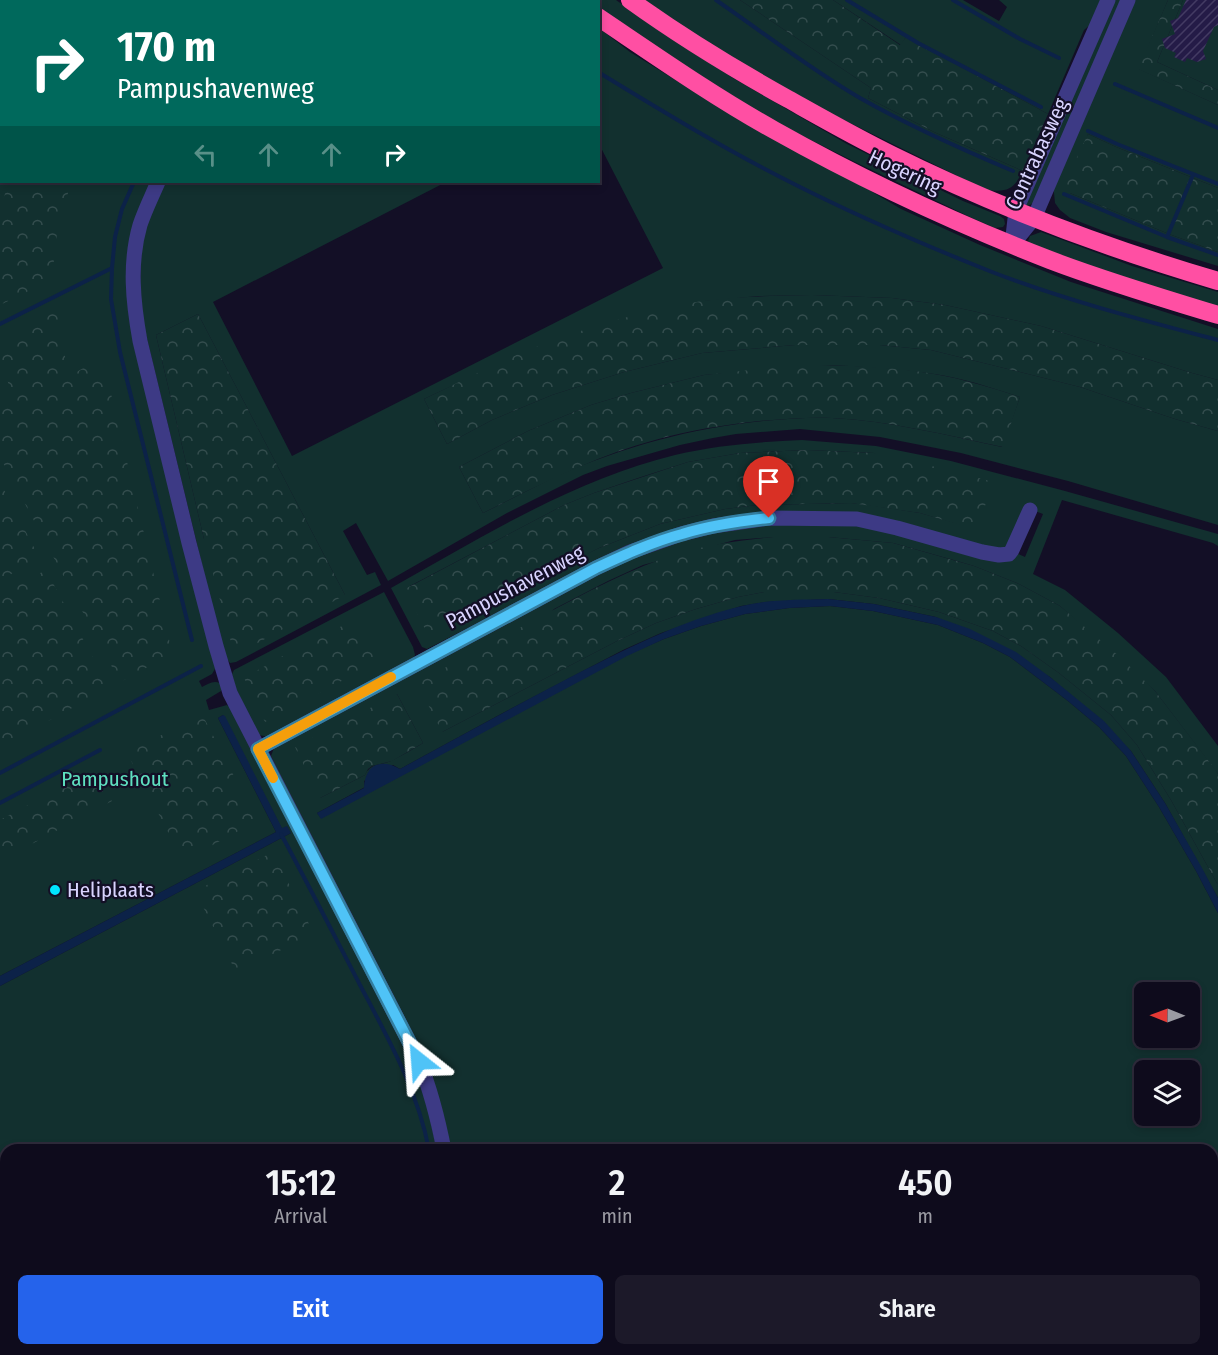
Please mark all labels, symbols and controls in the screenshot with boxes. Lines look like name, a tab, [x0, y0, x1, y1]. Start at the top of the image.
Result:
text: 170 m	[117, 22, 216, 72]
icon: right	[18, 24, 96, 102]
text: Pampushavenweg	[117, 73, 314, 105]
street label: Contrabasweg	[1000, 94, 1074, 214]
icon: left	[189, 138, 222, 171]
icon: ahead	[252, 138, 285, 171]
icon: ahead	[315, 138, 348, 171]
icon: right	[378, 138, 411, 171]
street label: Hogering	[864, 144, 946, 200]
pin	[743, 456, 794, 518]
icon: arrive	[752, 465, 785, 498]
street label: Pampushavenweg	[441, 540, 589, 634]
park label: Pampushout	[61, 766, 169, 792]
place label: Heliplaats	[67, 877, 154, 903]
marker: Heliplaats	[48, 883, 62, 897]
north arrow	[1134, 982, 1200, 1048]
map controls	[1134, 982, 1200, 1126]
position arrow	[387, 1029, 451, 1093]
button: layers	[1134, 1060, 1200, 1126]
text: 15:12	[265, 1161, 336, 1205]
text: 2	[609, 1161, 625, 1205]
text: 450	[898, 1161, 953, 1205]
text: Arrival	[274, 1204, 327, 1228]
text: min	[602, 1204, 633, 1228]
text: m	[918, 1204, 933, 1228]
button: Exit	[18, 1275, 603, 1344]
button: Share	[615, 1275, 1200, 1344]

